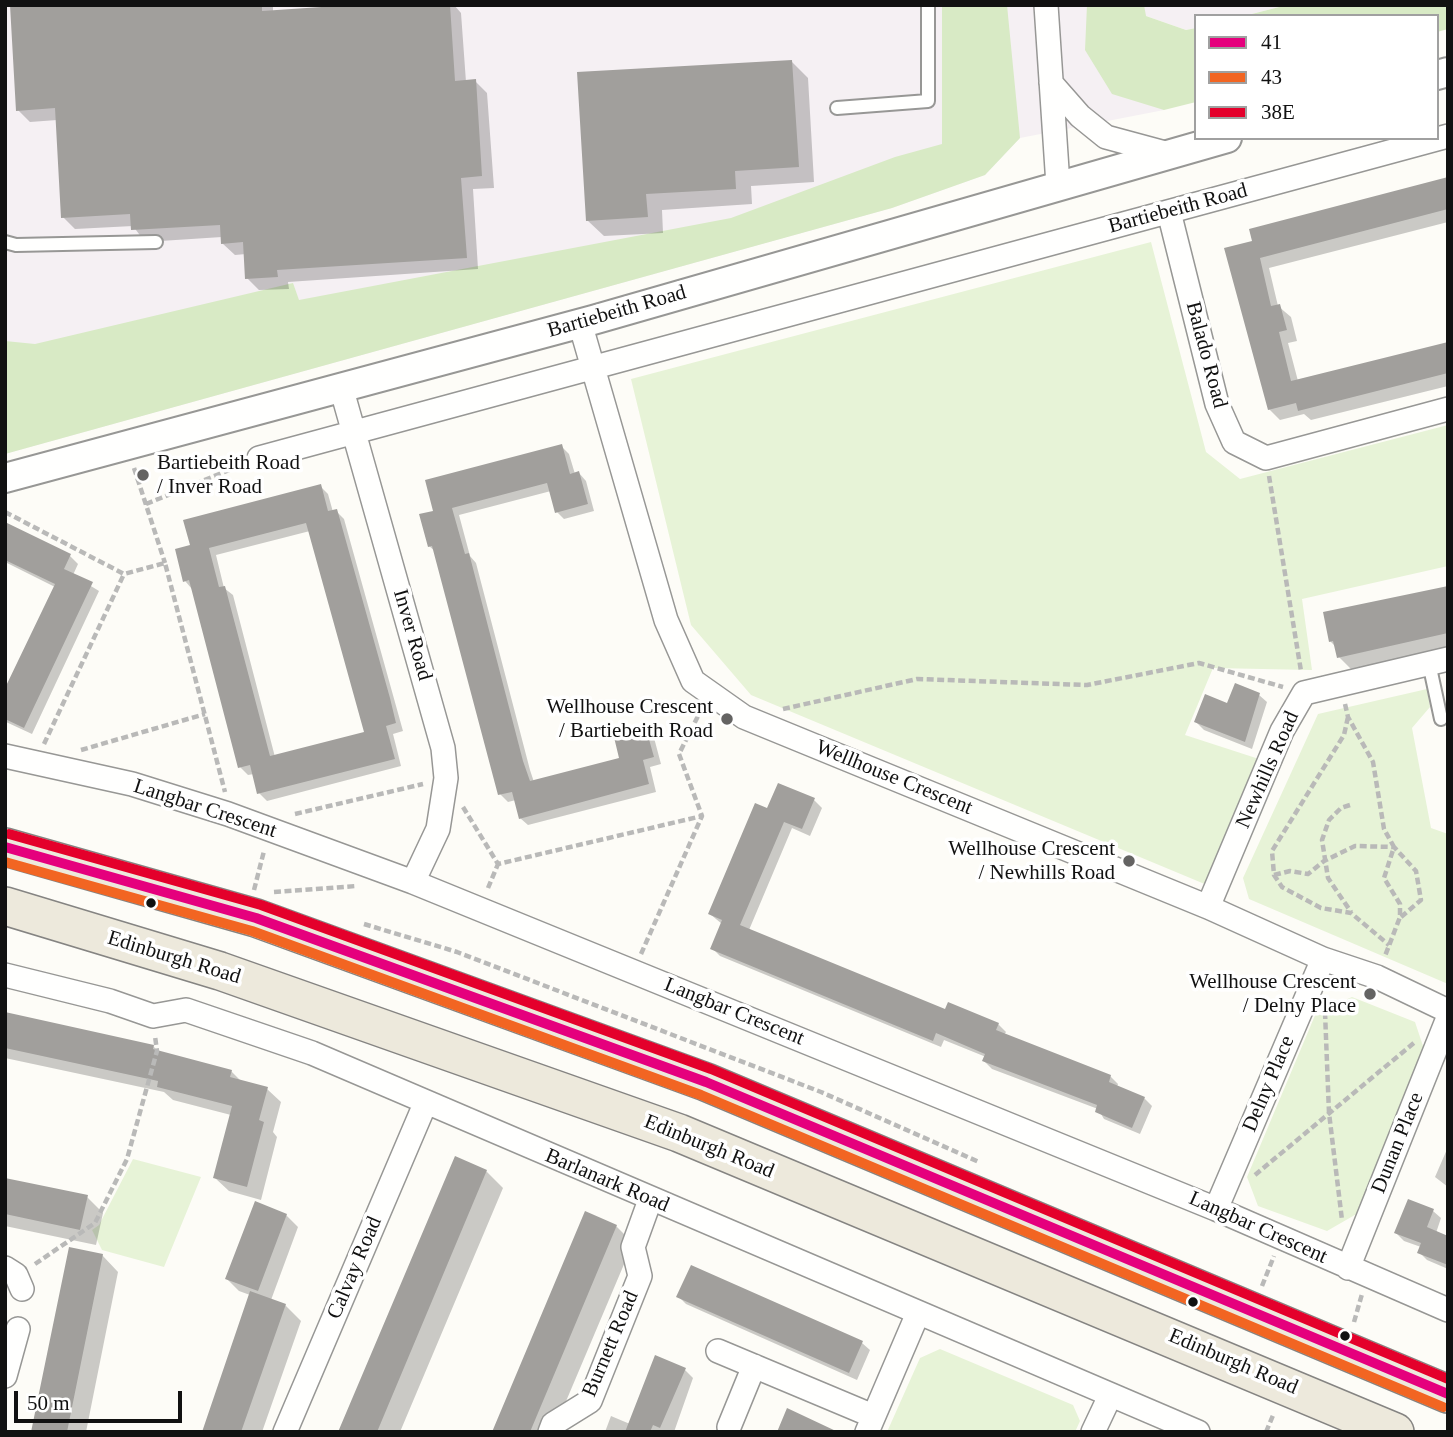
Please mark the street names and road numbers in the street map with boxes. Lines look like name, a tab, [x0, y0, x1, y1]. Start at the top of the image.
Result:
street label: Bartiebeith Road	[1106, 178, 1250, 240]
street label: Bartiebeith Road	[545, 280, 689, 344]
street label: Balado Road	[1180, 299, 1232, 411]
street label: Inver Road	[387, 586, 437, 684]
street label: Newhills Road	[1231, 708, 1305, 832]
street label: Wellhouse Crescent	[812, 735, 976, 821]
street label: Langbar Crescent	[130, 774, 280, 844]
street label: Edinburgh Road	[104, 926, 244, 990]
street label: Langbar Crescent	[660, 972, 808, 1052]
street label: Delny Place	[1237, 1032, 1301, 1136]
street label: Dunan Place	[1366, 1089, 1430, 1197]
street label: Edinburgh Road	[640, 1109, 778, 1185]
street label: Barlanark Road	[541, 1144, 673, 1218]
street label: Langbar Crescent	[1185, 1186, 1331, 1270]
street label: Calvay Road	[322, 1213, 388, 1323]
street label: Burnett Road	[577, 1287, 645, 1401]
street label: Edinburgh Road	[1165, 1323, 1301, 1401]

